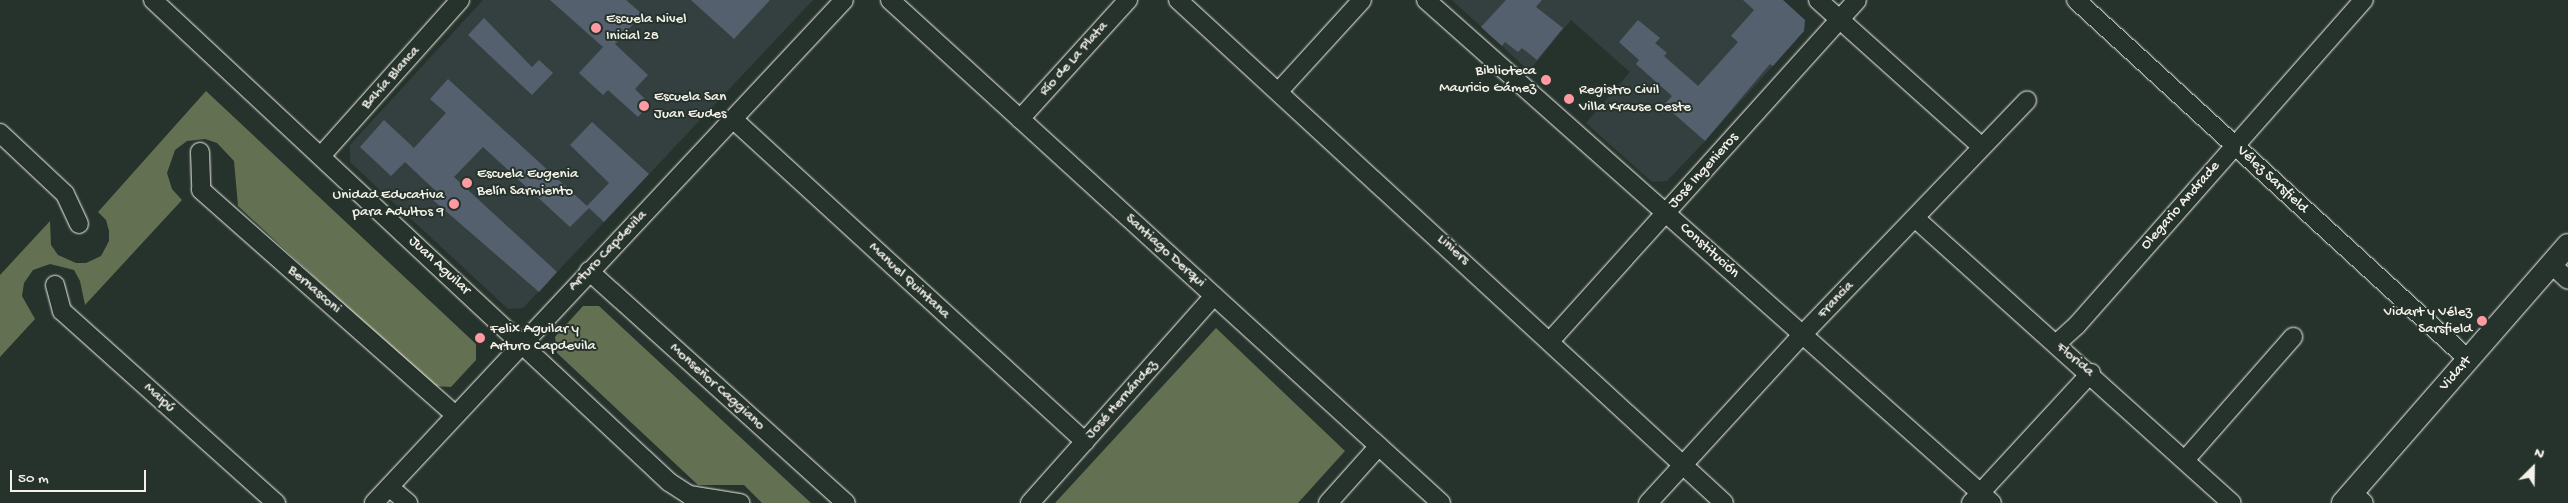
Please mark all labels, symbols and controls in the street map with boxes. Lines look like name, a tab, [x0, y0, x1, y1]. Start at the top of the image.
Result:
place label: Escuela Nivel Inicial 28	[606, 10, 687, 45]
street label: Río de La Plata	[1036, 18, 1112, 100]
marker: Escuela Nivel Inicial 28	[590, 22, 602, 34]
street label: Bahía Blanca	[358, 43, 424, 113]
place label: Biblioteca Mauricio Gámez	[1439, 62, 1536, 97]
marker: Biblioteca Mauricio Gámez	[1540, 74, 1552, 86]
place label: Registro Civil Villa Krause Oeste	[1579, 81, 1691, 116]
place label: Escuela San Juan Eudes	[654, 88, 726, 123]
marker: Registro Civil Villa Krause Oeste	[1563, 93, 1575, 105]
marker: Escuela San Juan Eudes	[638, 100, 650, 112]
street label: José Ingenieros	[1665, 129, 1743, 213]
street label: Vélez Sarsfield	[2233, 142, 2311, 218]
street label: Olegario Andrade	[2138, 158, 2224, 254]
place label: Escuela Eugenia Belín Sarmiento	[477, 165, 578, 200]
marker: Escuela Eugenia Belín Sarmiento	[461, 177, 473, 189]
place label: Unidad Educativa para Adultos 9	[333, 186, 444, 221]
marker: Unidad Educativa para Adultos 9	[448, 198, 460, 210]
street label: Arturo Capdevila	[565, 207, 651, 295]
street label: Santiago Derqui	[1121, 210, 1209, 292]
street label: Constitución	[1675, 219, 1743, 283]
street label: Liniers	[1433, 231, 1473, 269]
street label: Juan Aguilar	[404, 233, 474, 299]
street label: Manuel Quintana	[865, 239, 953, 323]
street label: Bernasconi	[284, 262, 344, 318]
street label: Francia	[1814, 278, 1858, 322]
place label: Vidart y Vélez Sarsfield	[2384, 303, 2472, 338]
marker: Vidart y Vélez Sarsfield	[2476, 315, 2488, 327]
place label: Felix Aguilar y Arturo Capdevila	[490, 320, 596, 355]
marker: Felix Aguilar y Arturo Capdevila	[474, 332, 486, 344]
street label: Monseñor Caggiano	[666, 339, 768, 435]
street label: Florida	[2052, 339, 2098, 381]
street label: Vidart	[2436, 353, 2476, 395]
street label: José Hernández	[1082, 357, 1162, 443]
street label: Maipú	[139, 379, 179, 417]
north arrow	[2508, 443, 2558, 493]
text: N	[2532, 444, 2547, 463]
scale bar	[12, 460, 149, 492]
text: 50 m	[18, 470, 49, 488]

